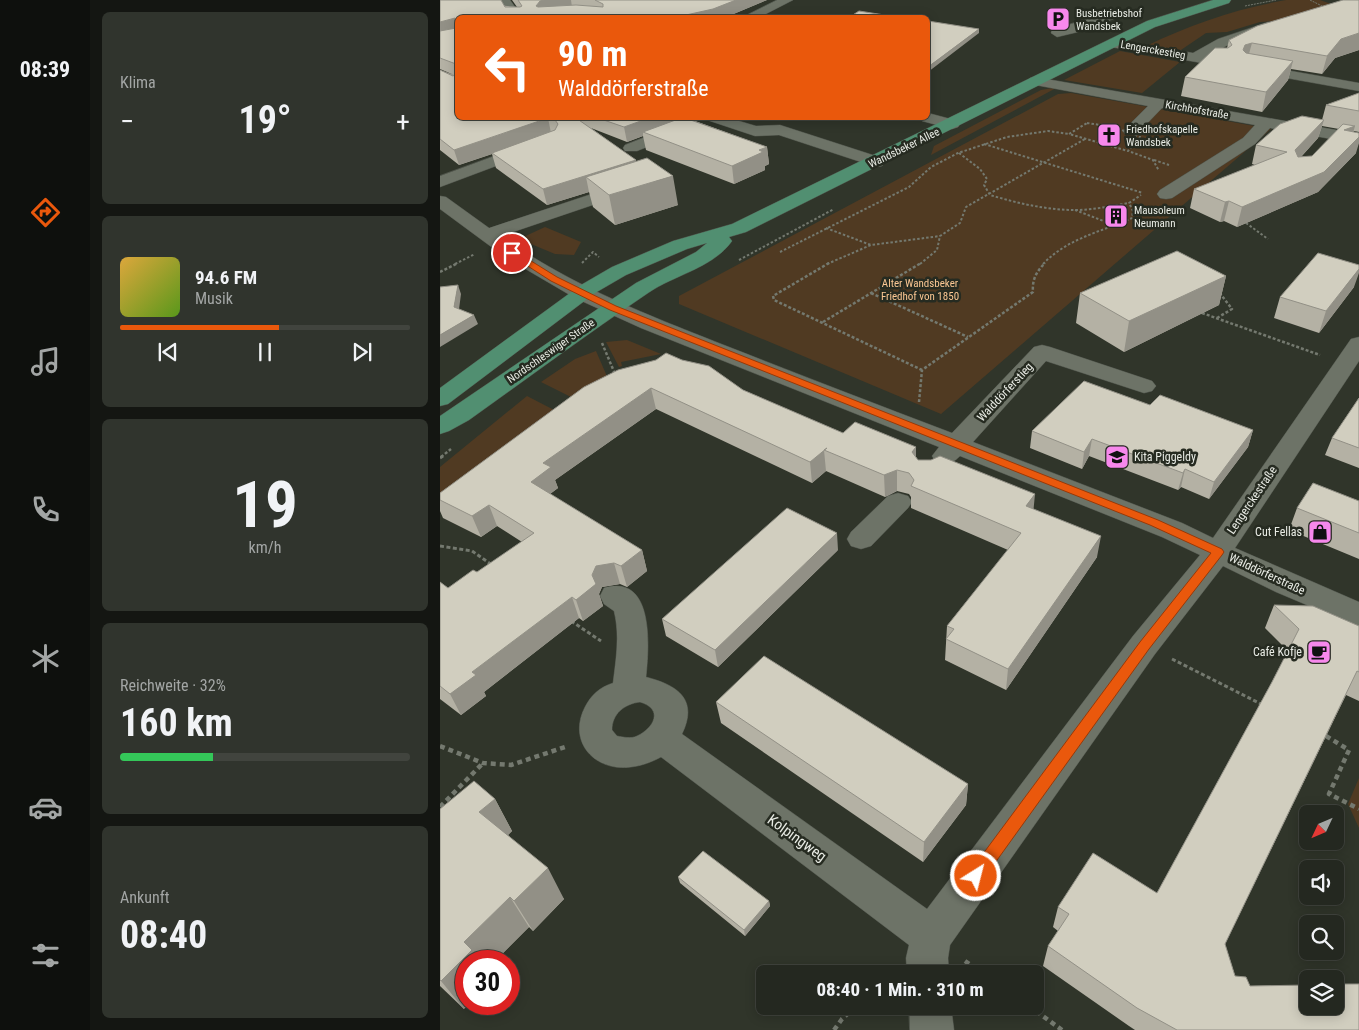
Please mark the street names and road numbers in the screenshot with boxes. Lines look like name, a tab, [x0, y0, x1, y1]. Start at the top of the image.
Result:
street label: Lengerckestieg	[1119, 38, 1187, 62]
street label: Kirchhofstraße	[1164, 98, 1230, 122]
street label: Wandsbeker Allee	[866, 125, 942, 171]
street label: Nordschleswiger Straße	[505, 316, 597, 386]
street label: Walddörferstieg	[974, 360, 1036, 424]
street label: Lengerckestraße	[1224, 463, 1280, 537]
street label: Walddörferstraße	[1227, 550, 1308, 598]
street label: Kolpingweg	[764, 811, 830, 865]

